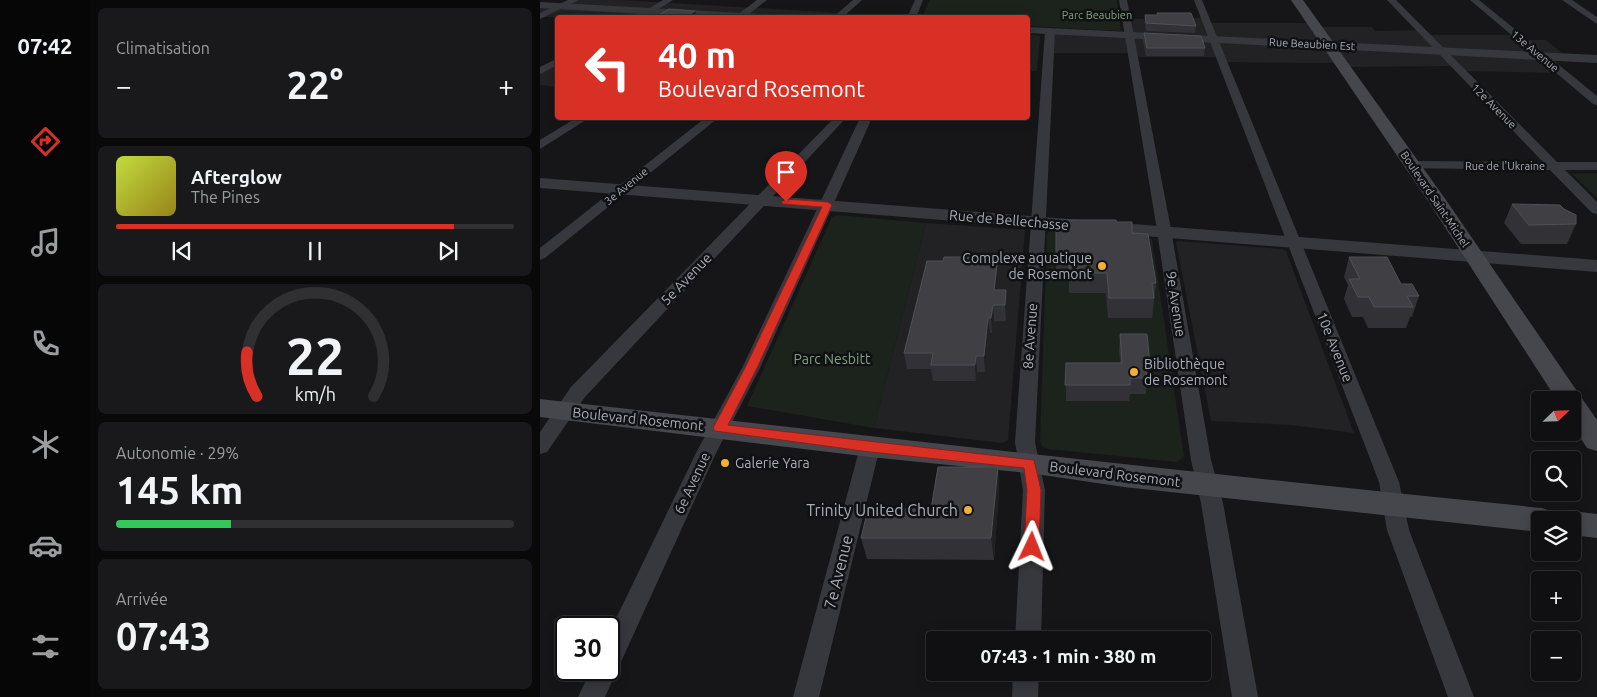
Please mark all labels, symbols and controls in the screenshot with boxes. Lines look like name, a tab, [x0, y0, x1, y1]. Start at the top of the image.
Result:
park label: Parc Beaubien	[1062, 9, 1132, 21]
street label: 13e Avenue	[1509, 28, 1561, 74]
text: 07:42	[17, 33, 73, 58]
icon: left	[575, 35, 640, 100]
text: 40 m	[658, 35, 736, 75]
street label: Rue Beaubien Est	[1269, 36, 1356, 52]
text: Climatisation	[116, 39, 210, 57]
text: 22°	[287, 64, 343, 106]
text: −	[116, 70, 132, 101]
text: +	[498, 70, 514, 101]
text: Boulevard Rosemont	[658, 76, 865, 101]
street label: 12e Avenue	[1469, 81, 1519, 131]
icon: directions	[28, 124, 63, 159]
street label: Boulevard Saint-Michel	[1398, 149, 1472, 249]
pin	[765, 151, 807, 202]
icon: arrive	[772, 158, 800, 186]
street label: Rue de l'Ukraine	[1465, 160, 1545, 172]
street label: 3e Avenue	[602, 165, 650, 207]
text: Afterglow	[191, 166, 282, 188]
text: The Pines	[191, 188, 260, 206]
street label: Rue de Bellechasse	[949, 207, 1069, 233]
icon: music	[28, 225, 63, 260]
icon: previous	[168, 237, 196, 265]
icon: pause	[301, 237, 329, 265]
icon: next	[434, 237, 462, 265]
street label: 5e Avenue	[657, 250, 715, 308]
place label: Complexe aquatique de Rosemont	[962, 250, 1092, 282]
marker: Complexe aquatique de Rosemont	[1096, 260, 1108, 272]
street label: 9e Avenue	[1163, 270, 1189, 338]
street label: 8e Avenue	[1020, 303, 1040, 369]
street label: 10e Avenue	[1314, 310, 1356, 384]
icon: phone	[28, 326, 63, 361]
text: 22	[286, 327, 344, 385]
park label: Parc Nesbitt	[794, 351, 871, 367]
place label: Bibliothèque de Rosemont	[1144, 356, 1228, 388]
marker: Bibliothèque de Rosemont	[1128, 366, 1140, 378]
text: km/h	[294, 384, 336, 404]
north arrow	[1531, 391, 1581, 441]
map controls	[1531, 391, 1581, 681]
street label: Boulevard Rosemont	[572, 404, 705, 434]
icon: climate	[28, 427, 63, 462]
text: Autonomie · 29%	[116, 444, 239, 462]
street label: 6e Avenue	[671, 450, 713, 516]
button: search	[1531, 451, 1581, 501]
place label: Galerie Yara	[735, 455, 810, 471]
marker: Galerie Yara	[719, 457, 731, 469]
street label: Boulevard Rosemont	[1049, 458, 1182, 490]
text: 145 km	[116, 469, 243, 511]
place label: Trinity United Church	[806, 501, 958, 519]
marker: Trinity United Church	[962, 504, 974, 516]
button: layers	[1531, 511, 1581, 561]
position arrow	[1005, 520, 1057, 572]
icon: car	[28, 528, 63, 563]
street label: 7e Avenue	[820, 533, 856, 611]
button: +	[1531, 571, 1581, 621]
text: Arrivée	[116, 590, 168, 608]
text: 07:43	[116, 615, 211, 657]
speed limit sign: 30	[555, 616, 620, 681]
icon: filters	[28, 629, 63, 664]
button: −	[1531, 631, 1581, 681]
text: 07:43 · 1 min · 380 m	[981, 645, 1156, 667]

